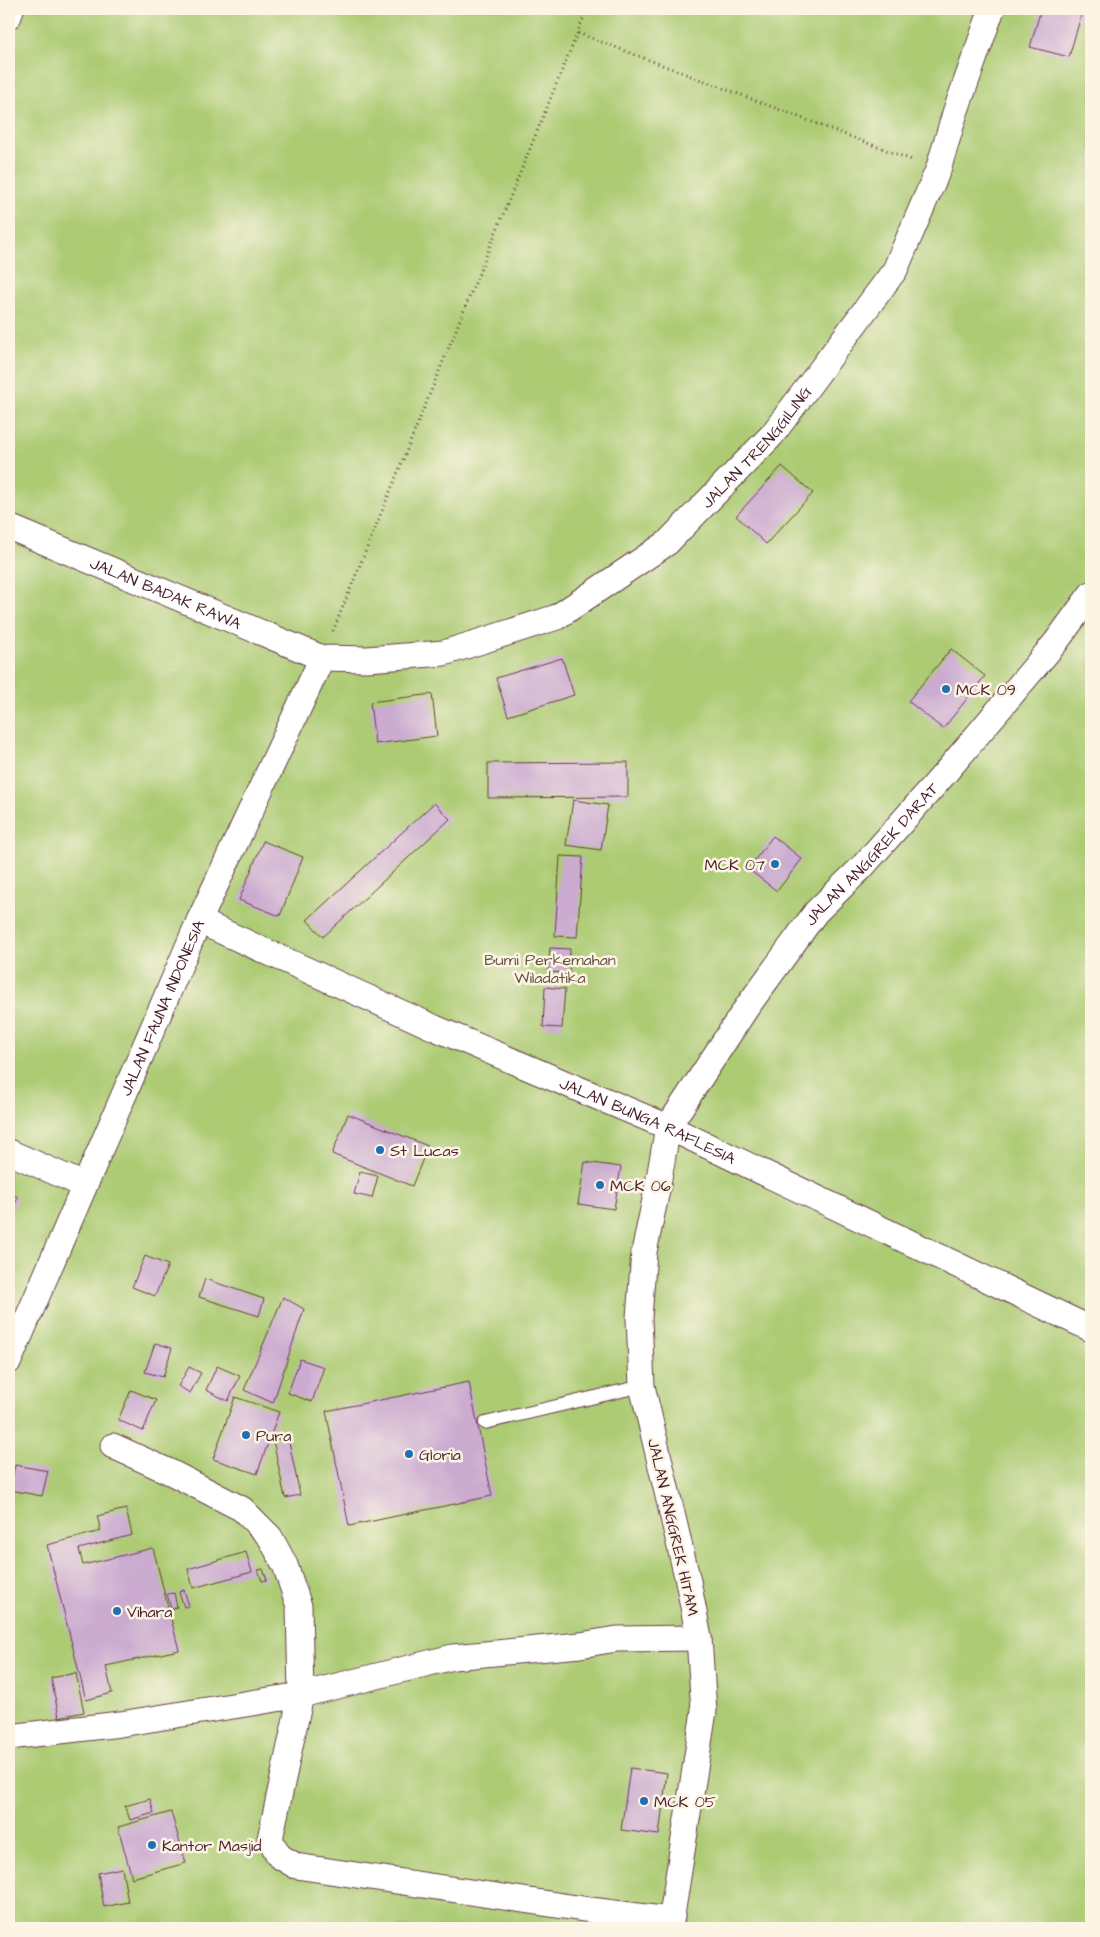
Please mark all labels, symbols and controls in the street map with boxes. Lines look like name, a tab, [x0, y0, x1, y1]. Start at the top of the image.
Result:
street label: JALAN TRENGGILING	[697, 382, 817, 513]
street label: JALAN BADAK RAWA	[87, 552, 244, 635]
place label: MCK 09	[956, 679, 1016, 701]
marker: MCK 09	[940, 683, 952, 695]
street label: JALAN ANGGREK DARAT	[800, 778, 944, 930]
place label: MCK 07	[704, 854, 765, 876]
marker: MCK 07	[769, 858, 781, 870]
street label: JALAN FAUNA INDONESIA	[115, 917, 210, 1099]
park label: Bumi Perkemahan Wiladatika	[484, 949, 616, 989]
street label: JALAN BUNGA RAFLESIA	[556, 1072, 739, 1170]
place label: St Lucas	[390, 1140, 459, 1162]
marker: St Lucas	[374, 1144, 386, 1156]
place label: MCK 06	[610, 1175, 671, 1197]
marker: MCK 06	[594, 1179, 606, 1191]
place label: Pura	[256, 1425, 291, 1447]
marker: Pura	[240, 1429, 252, 1441]
street label: JALAN ANGGREK HITAM	[642, 1436, 704, 1618]
place label: Gloria	[419, 1444, 461, 1466]
marker: Gloria	[403, 1448, 415, 1460]
place label: Vihara	[127, 1601, 172, 1623]
marker: Vihara	[111, 1605, 123, 1617]
place label: MCK 05	[654, 1791, 717, 1813]
marker: MCK 05	[638, 1795, 650, 1807]
place label: Kantor Masjid	[162, 1835, 261, 1857]
marker: Kantor Masjid	[146, 1839, 158, 1851]

